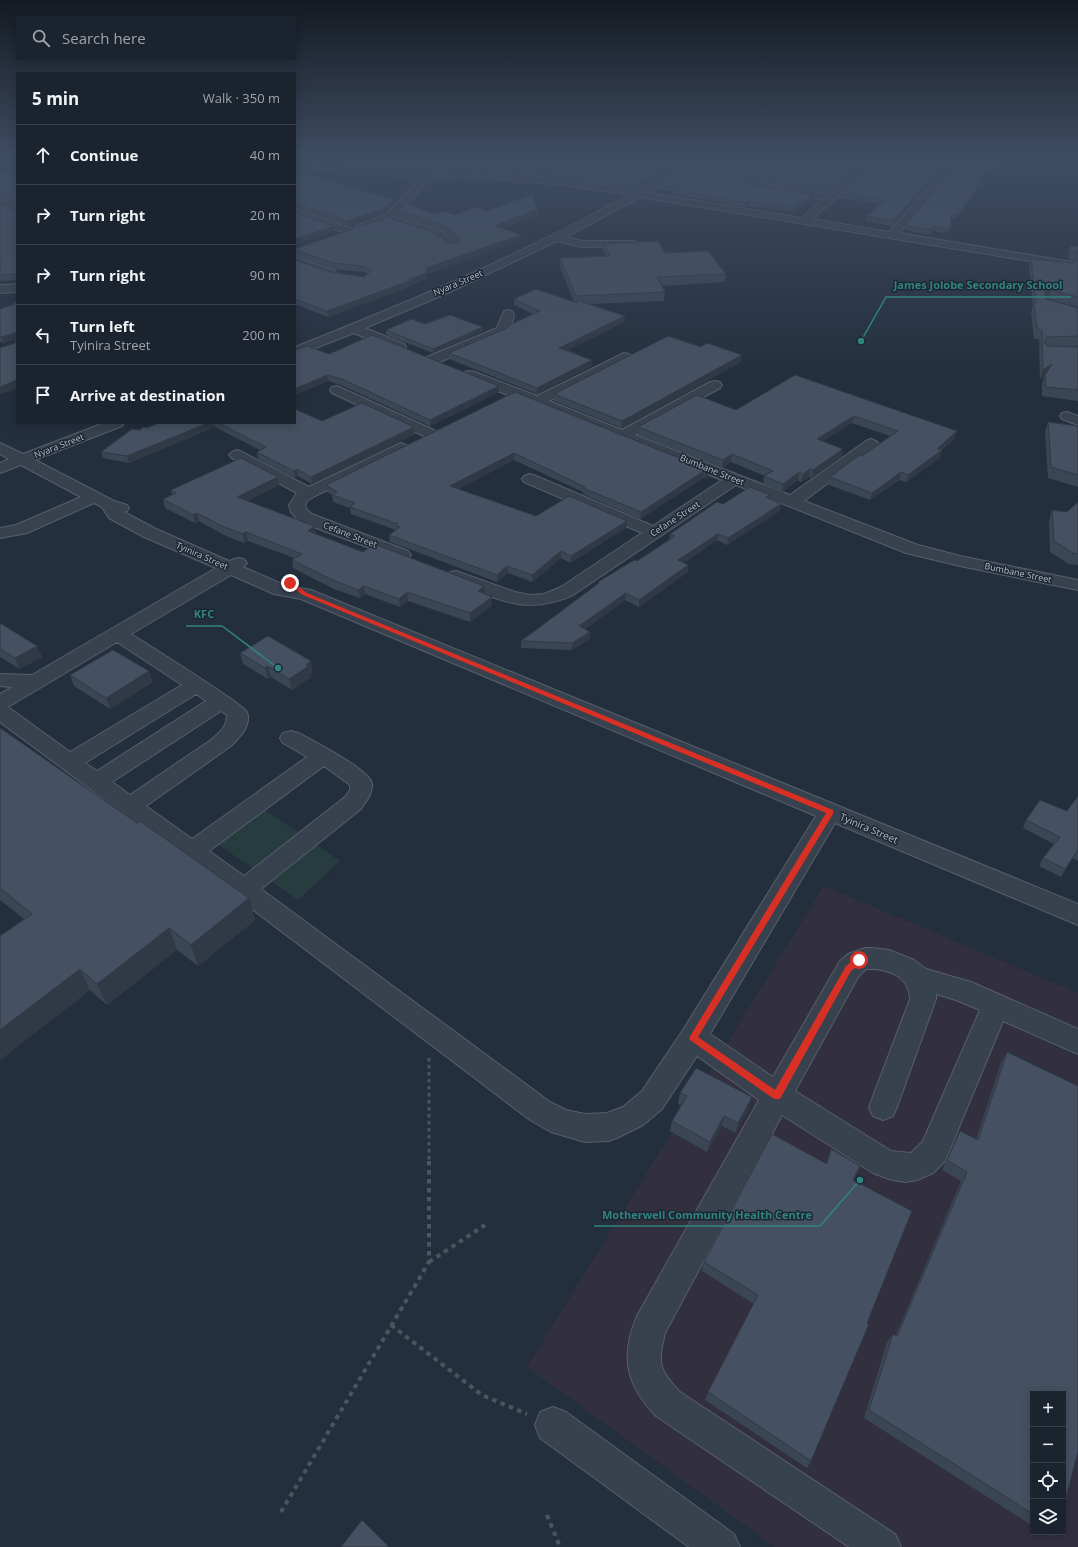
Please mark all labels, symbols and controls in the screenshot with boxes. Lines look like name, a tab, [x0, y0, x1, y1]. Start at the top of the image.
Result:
search box	[16, 16, 296, 60]
icon: search	[30, 27, 52, 49]
text: Search here	[62, 28, 146, 48]
text: 5 min	[32, 87, 79, 110]
text: Walk · 350 m	[203, 89, 280, 107]
icon: ahead	[32, 144, 54, 166]
text: Continue	[70, 145, 138, 165]
text: 40 m	[250, 146, 280, 164]
icon: right	[32, 204, 54, 226]
text: Turn right	[70, 205, 145, 225]
text: 20 m	[250, 206, 280, 224]
icon: right	[32, 264, 54, 286]
text: Turn right	[70, 265, 145, 285]
text: 90 m	[250, 266, 280, 284]
street label: Nyara Street	[431, 266, 484, 299]
callout: James Jolobe Secondary School	[886, 274, 1071, 297]
text: James Jolobe Secondary School	[893, 277, 1062, 292]
text: Turn left	[70, 316, 135, 336]
icon: left	[32, 324, 54, 346]
text: 200 m	[242, 326, 280, 344]
text: Tyinira Street	[70, 336, 150, 354]
icon: arrive	[32, 384, 54, 406]
text: Arrive at destination	[70, 385, 225, 405]
street label: Nyara Street	[32, 430, 86, 461]
street label: Bumbane Street	[678, 451, 746, 488]
street label: Cefane Street	[647, 498, 702, 540]
street label: Cefane Street	[321, 518, 379, 551]
street label: Tyinira Street	[174, 538, 230, 573]
street label: Bumbane Street	[983, 559, 1053, 586]
route end	[281, 574, 299, 592]
callout: KFC	[186, 603, 222, 626]
text: KFC	[194, 606, 214, 621]
street label: Tyinira Street	[838, 809, 901, 847]
route start	[850, 951, 868, 969]
callout: Motherwell Community Health Centre	[594, 1203, 820, 1226]
text: Motherwell Community Health Centre	[602, 1207, 813, 1222]
map controls	[1030, 1391, 1066, 1535]
button: +	[1030, 1391, 1066, 1427]
button: −	[1030, 1427, 1066, 1463]
button: locate	[1030, 1463, 1066, 1499]
button: layers	[1030, 1499, 1066, 1535]

